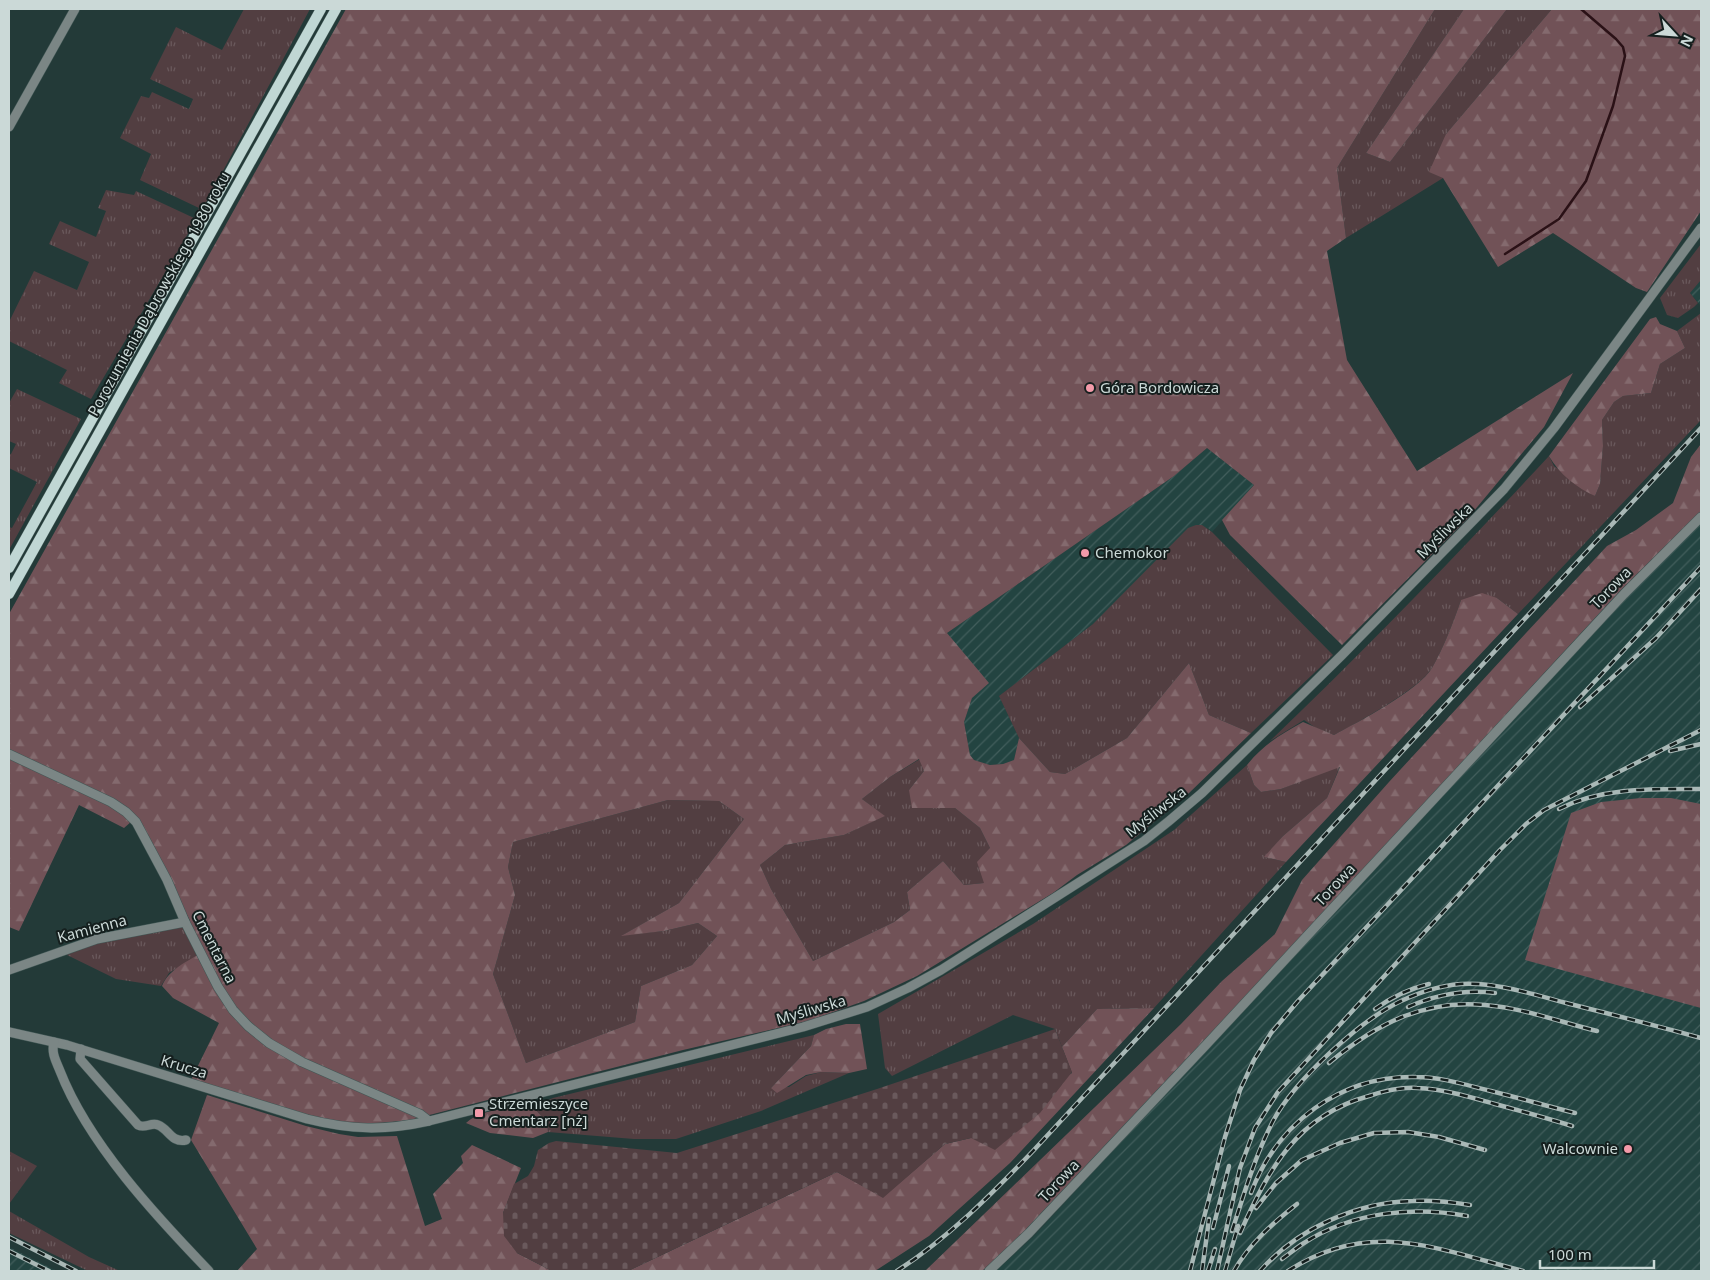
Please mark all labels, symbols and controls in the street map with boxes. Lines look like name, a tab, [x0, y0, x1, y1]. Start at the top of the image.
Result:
north arrow	[1650, 10, 1700, 60]
text: N	[1676, 32, 1698, 50]
street label: Porozumienia Dąbrowskiego 1980 roku	[82, 168, 234, 419]
place label: Góra Bordowicza	[1100, 377, 1219, 397]
marker: Góra Bordowicza	[1084, 382, 1096, 394]
street label: Myśliwska	[1412, 498, 1477, 563]
place label: Chemokor	[1095, 542, 1169, 562]
marker: Chemokor	[1079, 547, 1091, 559]
street label: Torowa	[1585, 562, 1635, 613]
street label: Myśliwska	[1121, 781, 1190, 841]
street label: Torowa	[1309, 859, 1359, 910]
street label: Cmentarna	[188, 907, 242, 986]
street label: Kamienna	[55, 909, 129, 947]
street label: Myśliwska	[774, 990, 848, 1029]
street label: Krucza	[159, 1050, 210, 1083]
place label: Strzemieszyce Cmentarz [nż]	[489, 1093, 588, 1130]
marker: Strzemieszyce Cmentarz [nż]	[473, 1107, 485, 1119]
place label: Walcownie	[1543, 1138, 1618, 1158]
marker: Walcownie	[1622, 1143, 1634, 1155]
street label: Torowa	[1033, 1155, 1083, 1206]
scale bar	[1540, 1238, 1654, 1270]
text: 100 m	[1548, 1244, 1592, 1264]

